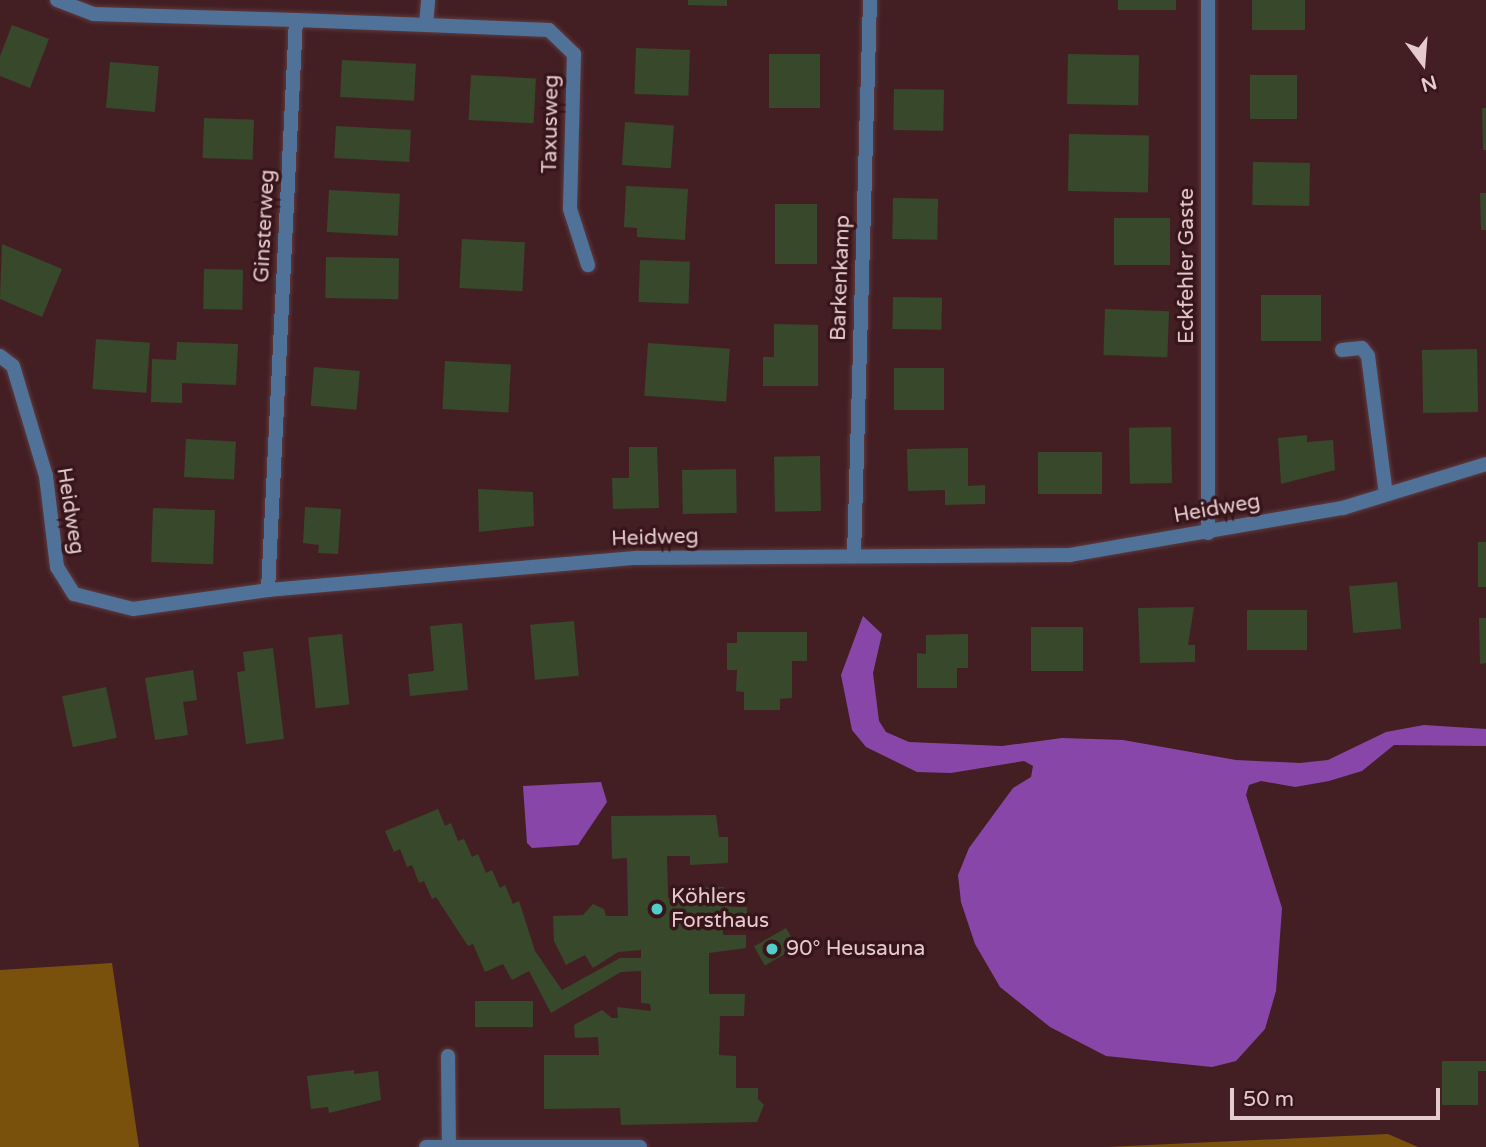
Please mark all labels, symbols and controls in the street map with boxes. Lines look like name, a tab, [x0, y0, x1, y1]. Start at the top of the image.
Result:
north arrow	[1388, 28, 1458, 98]
text: N	[1418, 71, 1439, 96]
street label: Taxusweg	[538, 74, 564, 174]
street label: Ginsterweg	[249, 169, 281, 283]
street label: Eckfehler Gaste	[1174, 188, 1200, 344]
street label: Barkenkamp	[826, 215, 856, 341]
street label: Heidweg	[51, 466, 89, 556]
street label: Heidweg	[1172, 489, 1262, 529]
street label: Heidweg	[611, 524, 699, 552]
place label: Köhlers Forsthaus	[671, 884, 769, 934]
marker: Köhlers Forsthaus	[649, 901, 665, 917]
place label: 90° Heusauna	[786, 936, 925, 962]
marker: 90° Heusauna	[764, 941, 780, 957]
scale bar	[1234, 1074, 1444, 1118]
text: 50 m	[1243, 1087, 1294, 1112]

